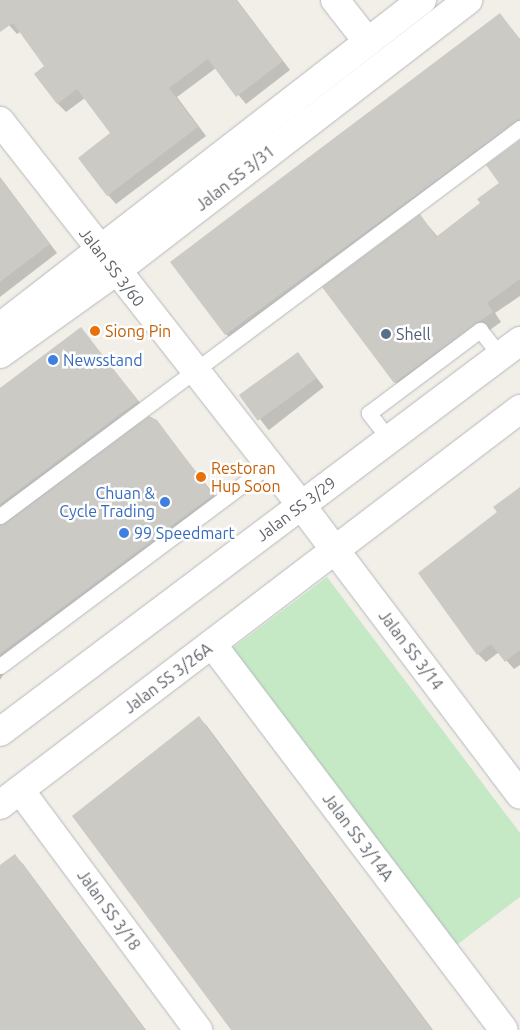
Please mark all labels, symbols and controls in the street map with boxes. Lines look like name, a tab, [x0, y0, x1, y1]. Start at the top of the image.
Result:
street label: Jalan SS 3/31	[192, 141, 278, 215]
street label: Jalan SS 3/60	[75, 224, 149, 310]
place label: Siong Pin	[105, 321, 171, 341]
place label: Shell	[396, 324, 431, 344]
marker: Siong Pin	[89, 325, 101, 337]
marker: Shell	[380, 328, 392, 340]
place label: Newsstand	[63, 350, 143, 370]
marker: Newsstand	[47, 354, 59, 366]
place label: Restoran Hup Soon	[211, 458, 281, 496]
marker: Restoran Hup Soon	[195, 471, 207, 483]
street label: Jalan SS 3/29	[252, 473, 340, 545]
place label: Chuan & Cycle Trading	[59, 483, 155, 521]
marker: Chuan & Cycle Trading	[159, 496, 171, 508]
place label: 99 Speedmart	[134, 523, 235, 543]
marker: 99 Speedmart	[118, 527, 130, 539]
street label: Jalan SS 3/14	[375, 606, 447, 694]
street label: Jalan SS 3/26A	[120, 639, 216, 717]
street label: Jalan SS 3/14A	[319, 789, 397, 885]
street label: Jalan SS 3/18	[73, 866, 145, 954]

